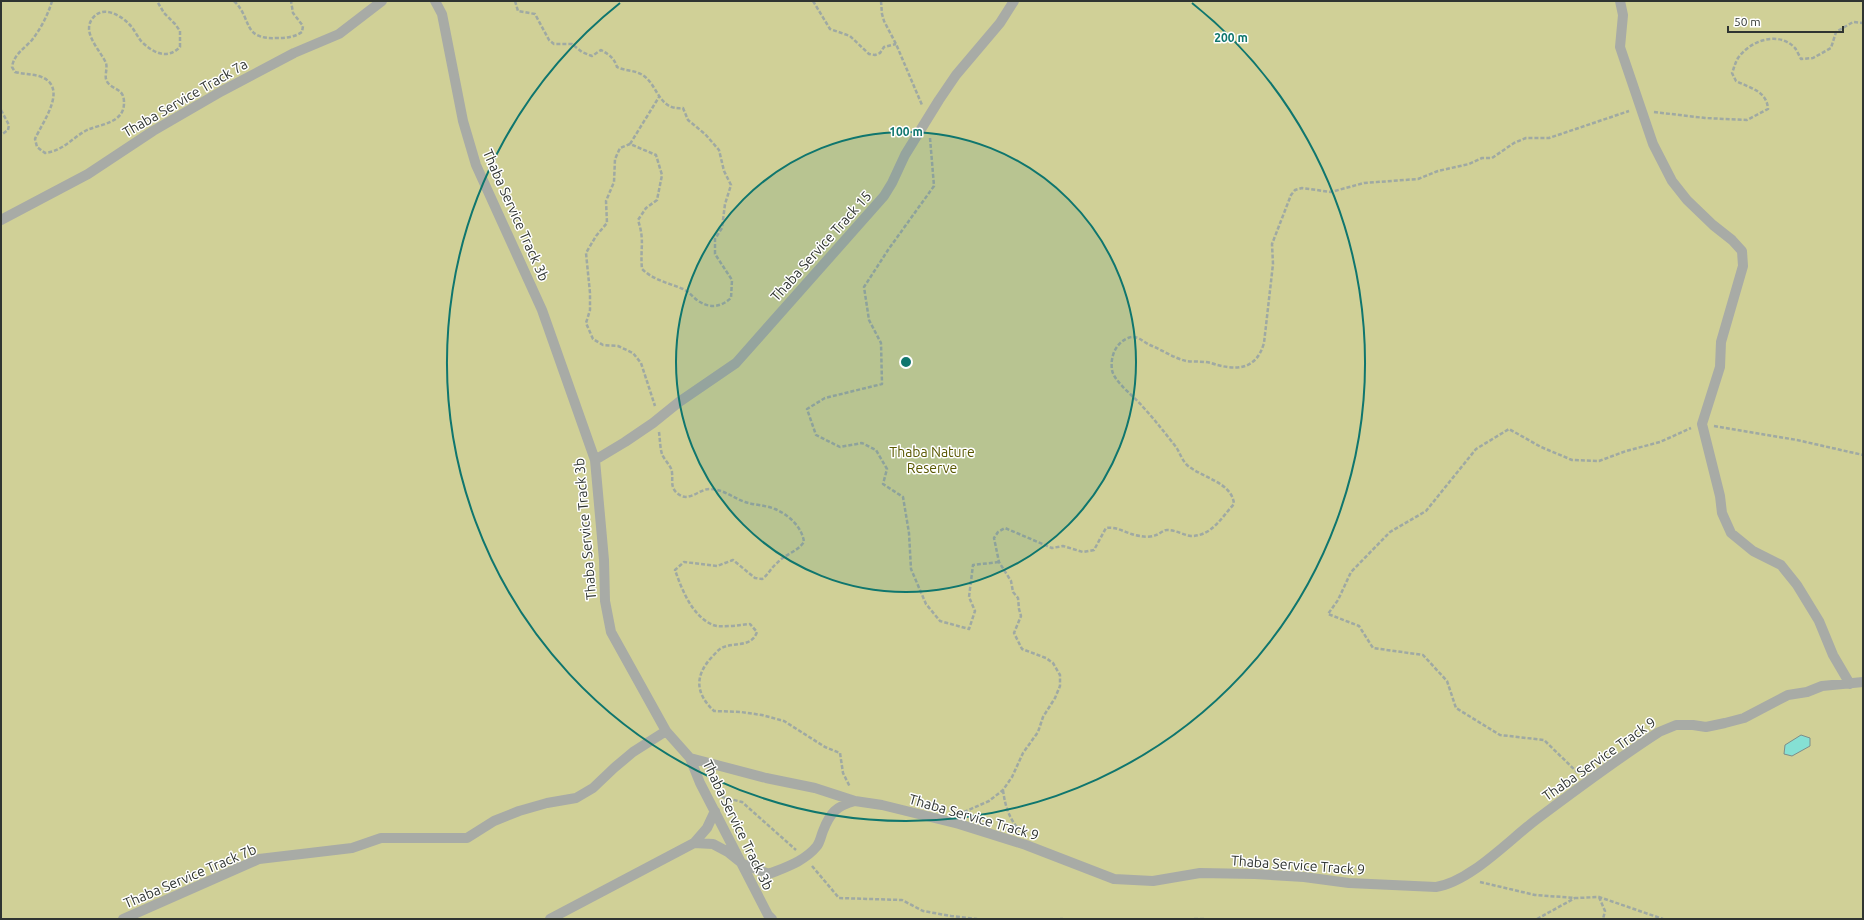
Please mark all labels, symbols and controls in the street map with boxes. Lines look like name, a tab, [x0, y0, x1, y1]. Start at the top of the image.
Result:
scale bar	[1728, 8, 1843, 34]
text: 50 m	[1734, 15, 1761, 28]
text: 200 m	[1214, 31, 1248, 44]
street label: Thaba Service Track 7a	[120, 56, 250, 140]
text: 100 m	[889, 125, 923, 138]
street label: Thaba Service Track 3b	[480, 147, 552, 283]
street label: Thaba Service Track 15	[767, 188, 875, 304]
centre of rings	[899, 355, 913, 369]
park label: Thaba Nature Reserve	[889, 444, 975, 476]
street label: Thaba Service Track 3b	[571, 457, 599, 601]
street label: Thaba Service Track 9	[1539, 714, 1659, 804]
street label: Thaba Service Track 3b	[700, 757, 776, 893]
street label: Thaba Service Track 9	[907, 791, 1041, 843]
street label: Thaba Service Track 7b	[121, 841, 259, 911]
street label: Thaba Service Track 9	[1230, 852, 1366, 878]

